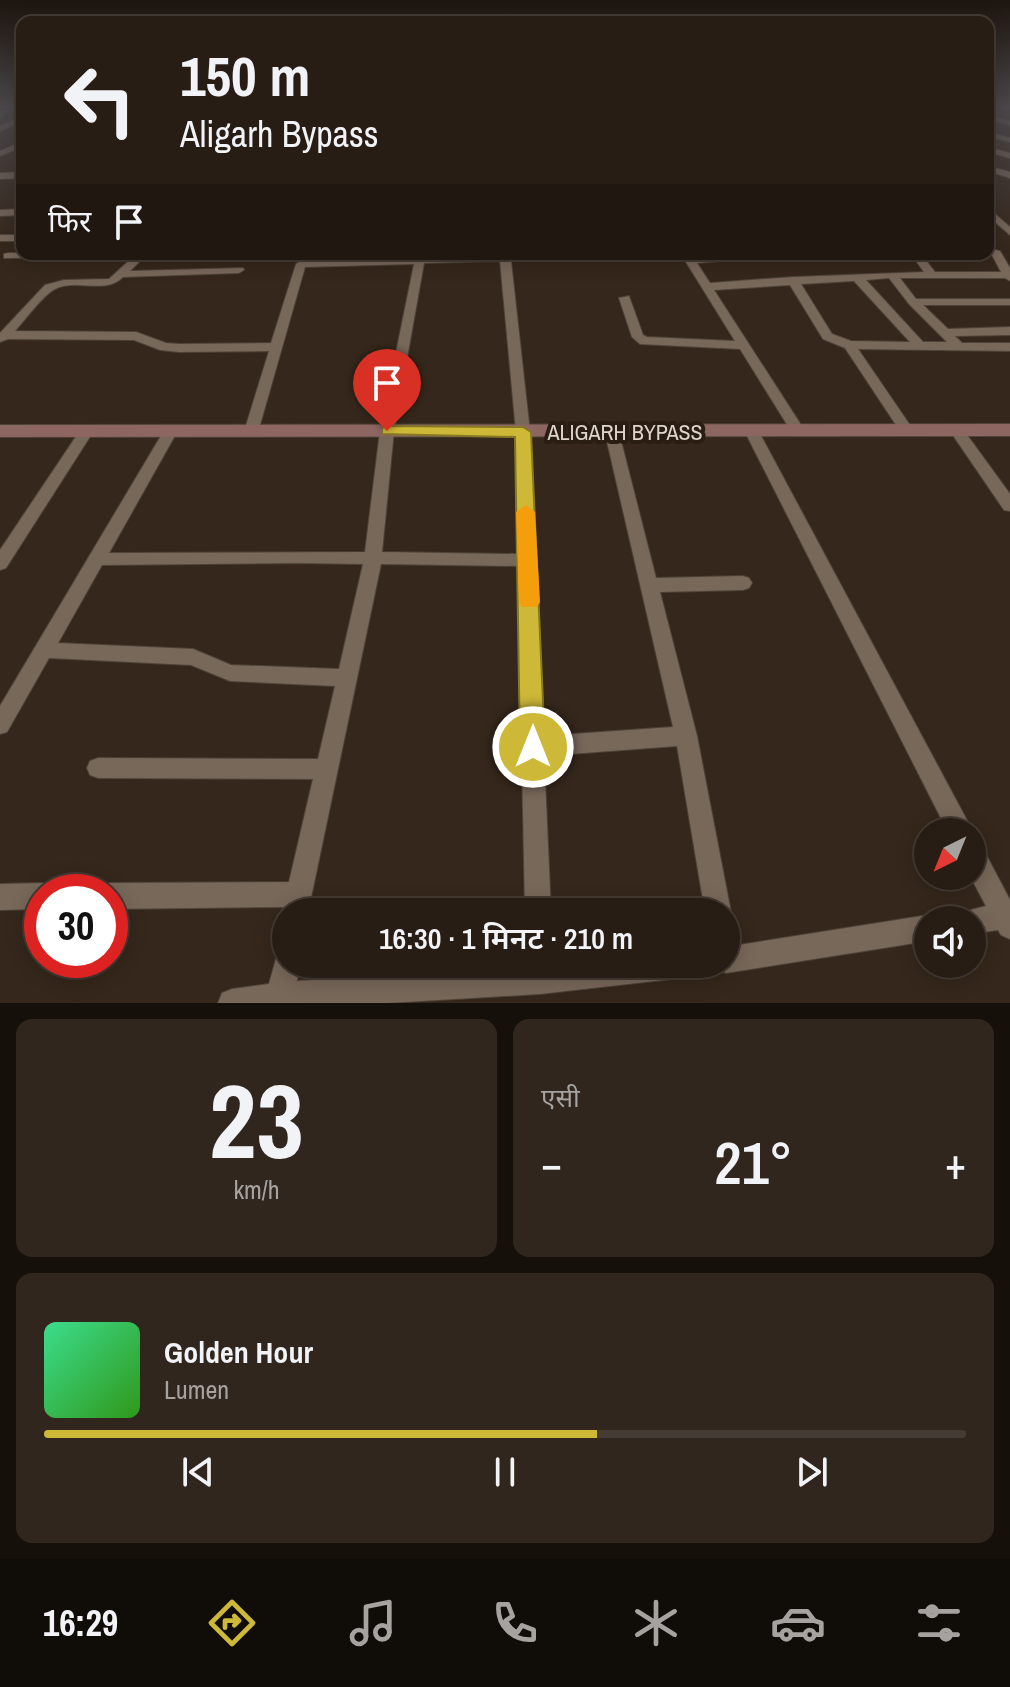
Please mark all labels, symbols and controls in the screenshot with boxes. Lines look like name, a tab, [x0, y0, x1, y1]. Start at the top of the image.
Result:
text: 150 m	[180, 38, 310, 113]
icon: left	[48, 48, 152, 152]
text: Aligarh Bypass	[180, 110, 379, 158]
icon: arrive	[107, 200, 151, 244]
text: फिर	[48, 201, 91, 241]
pin	[353, 349, 421, 431]
icon: arrive	[365, 361, 409, 405]
street label: ALIGARH BYPASS	[546, 417, 703, 447]
position arrow	[491, 705, 575, 789]
north arrow	[914, 818, 986, 890]
map controls	[914, 818, 986, 978]
speed limit sign: 30	[24, 874, 128, 978]
button: sound	[914, 906, 986, 978]
text: 16:30 · 1 मिनट · 210 m	[379, 918, 633, 958]
text: 23	[209, 1050, 304, 1190]
text: एसी	[541, 1080, 580, 1115]
text: 21°	[714, 1122, 793, 1203]
text: −	[541, 1133, 562, 1193]
text: +	[945, 1133, 966, 1193]
text: km/h	[233, 1172, 280, 1207]
text: Golden Hour	[164, 1332, 313, 1372]
text: Lumen	[164, 1372, 229, 1407]
icon: previous	[176, 1450, 220, 1494]
icon: pause	[483, 1450, 527, 1494]
icon: next	[790, 1450, 834, 1494]
icon: directions	[204, 1595, 260, 1651]
icon: music	[345, 1595, 401, 1651]
icon: phone	[487, 1595, 543, 1651]
icon: climate	[628, 1595, 684, 1651]
icon: car	[770, 1595, 826, 1651]
icon: filters	[911, 1595, 967, 1651]
text: 16:29	[43, 1599, 118, 1647]

